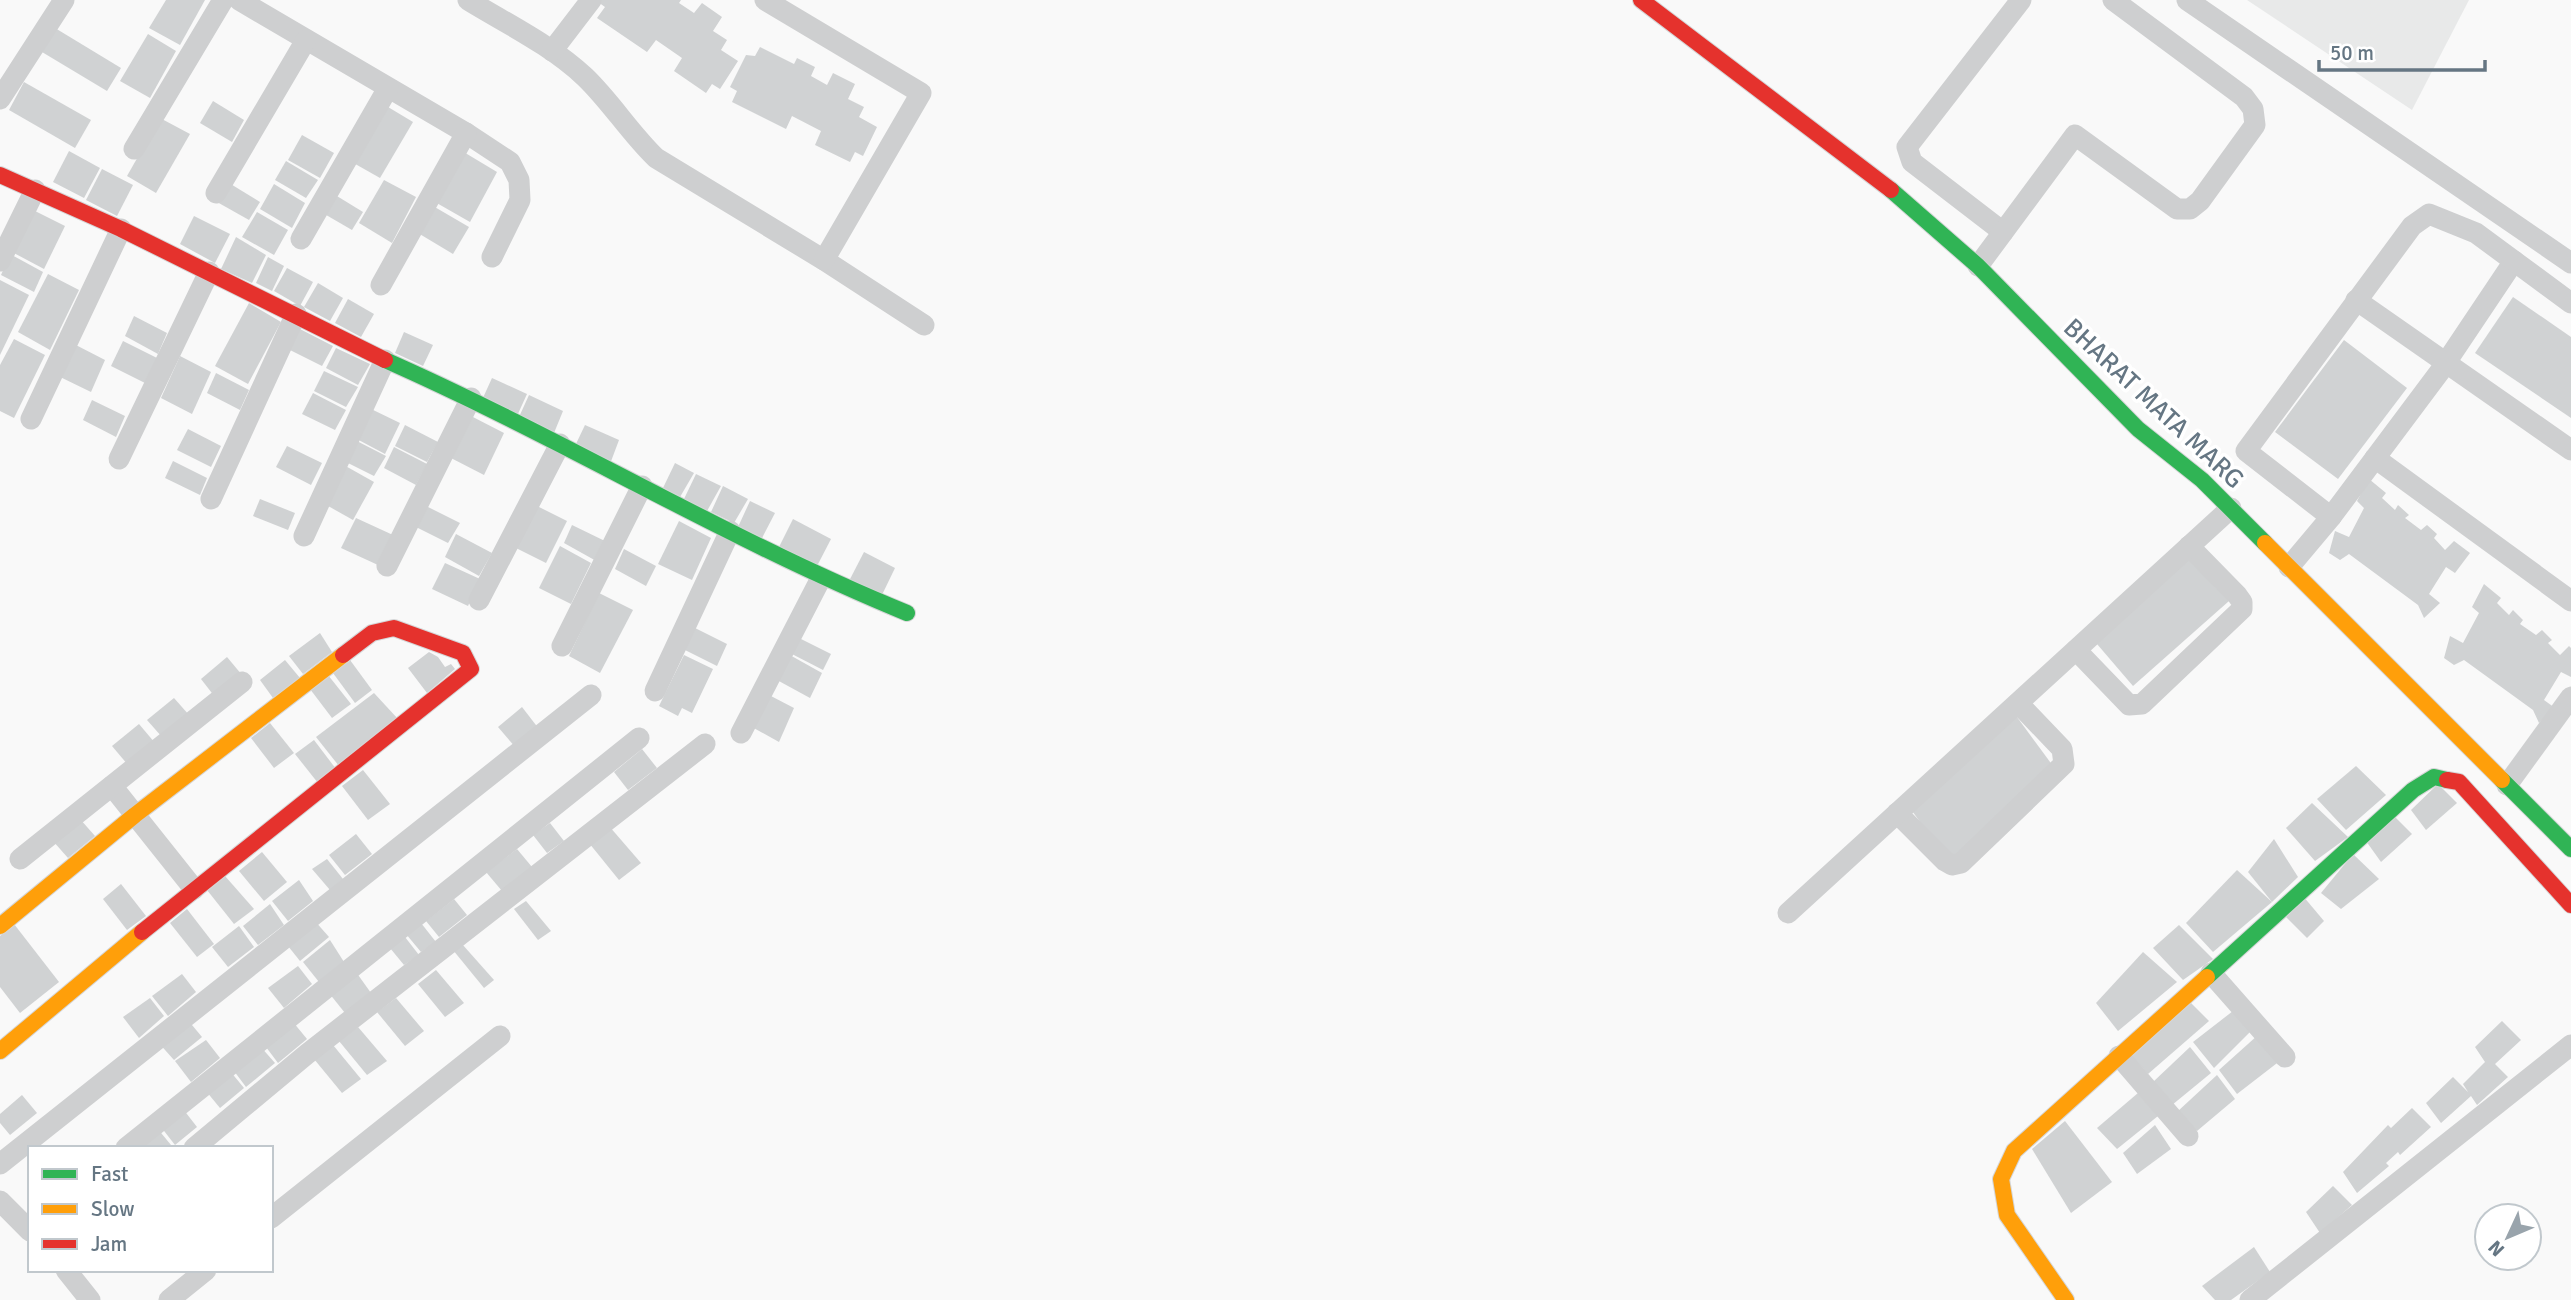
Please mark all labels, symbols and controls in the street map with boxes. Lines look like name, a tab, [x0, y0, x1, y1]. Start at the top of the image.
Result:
scale bar	[2319, 28, 2485, 72]
text: 50 m	[2330, 40, 2374, 66]
street label: BHARAT MATA MARG	[2057, 312, 2250, 495]
legend	[28, 1146, 273, 1272]
text: Fast	[91, 1161, 128, 1187]
text: Slow	[91, 1196, 135, 1222]
north arrow	[2473, 1202, 2543, 1272]
text: Jam	[91, 1231, 127, 1257]
text: N	[2483, 1235, 2510, 1261]

